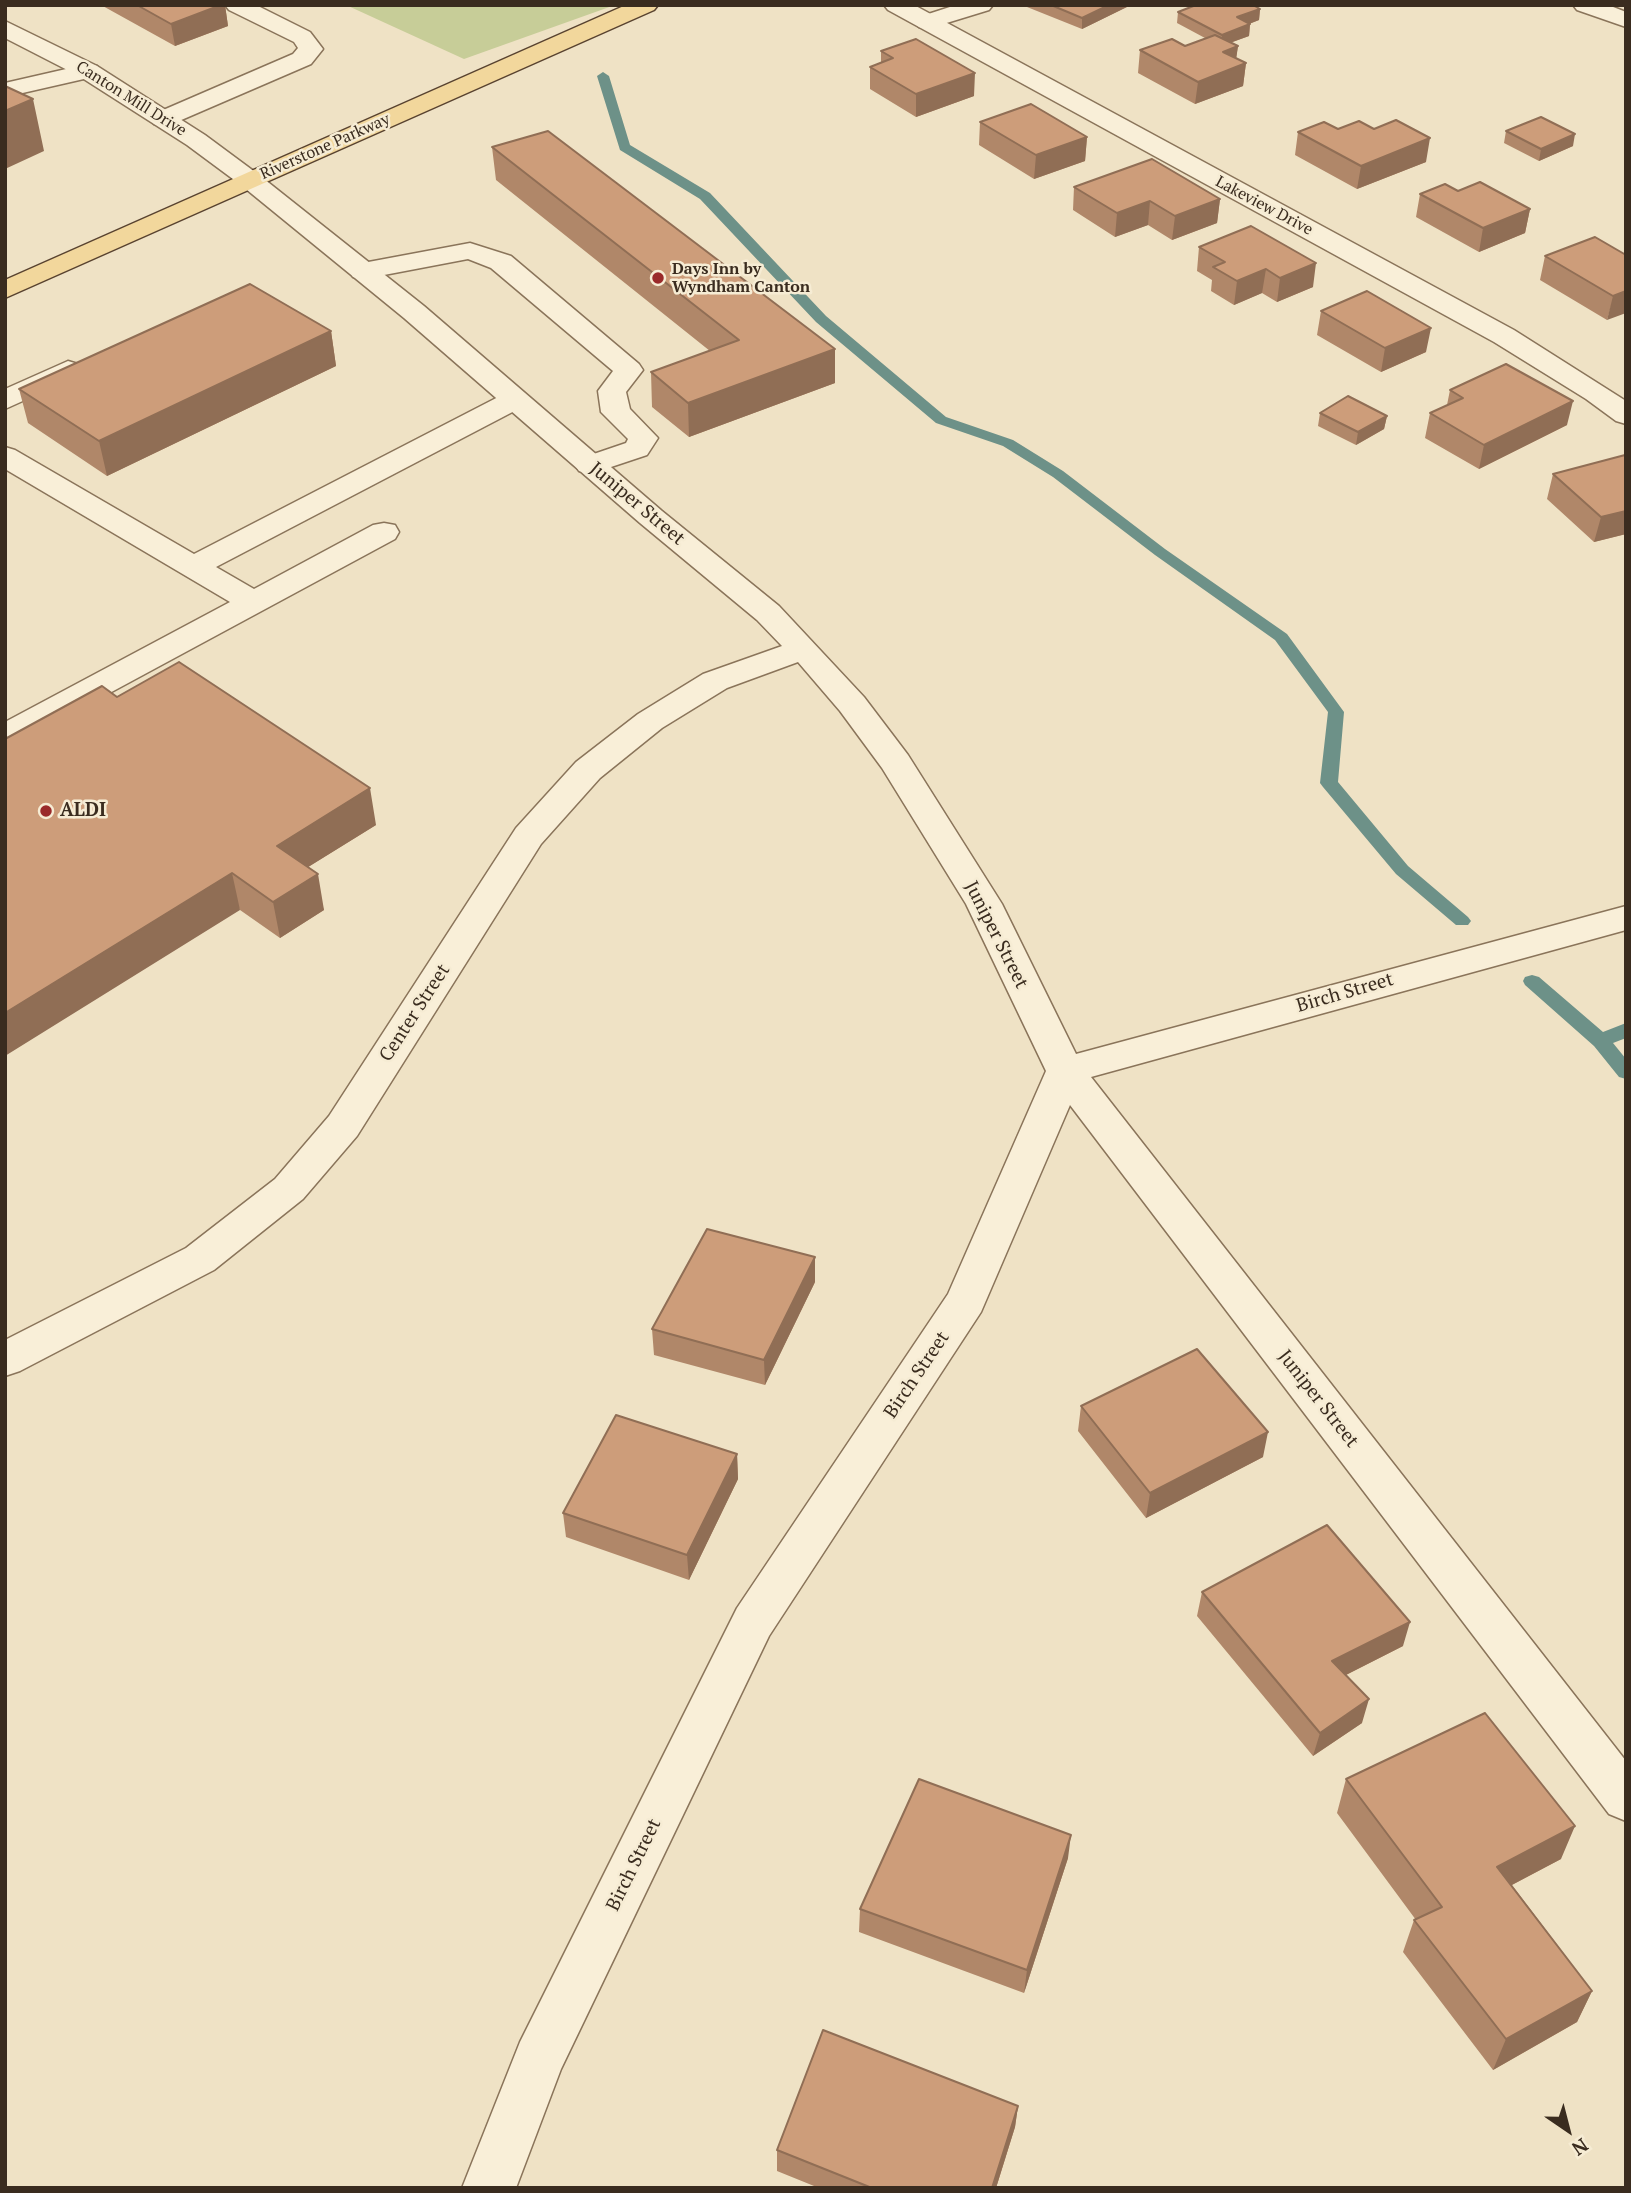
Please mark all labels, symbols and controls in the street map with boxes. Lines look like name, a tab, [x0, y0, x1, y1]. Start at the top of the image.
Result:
street label: Canton Mill Drive	[72, 57, 190, 141]
street label: Riverstone Parkway	[257, 110, 393, 184]
street label: Lakeview Drive	[1212, 172, 1316, 240]
place label: Days Inn by Wyndham Canton	[672, 259, 810, 297]
marker: Days Inn by Wyndham Canton	[650, 270, 666, 286]
street label: Juniper Street	[585, 458, 689, 550]
place label: ALDI	[60, 800, 106, 822]
marker: ALDI	[38, 803, 54, 819]
street label: Juniper Street	[959, 878, 1033, 992]
street label: Center Street	[375, 960, 455, 1066]
street label: Birch Street	[1294, 968, 1396, 1018]
street label: Birch Street	[880, 1327, 954, 1423]
street label: Juniper Street	[1273, 1346, 1363, 1452]
street label: Birch Street	[602, 1815, 666, 1915]
north arrow	[1533, 2095, 1603, 2165]
text: N	[1567, 2133, 1593, 2162]

